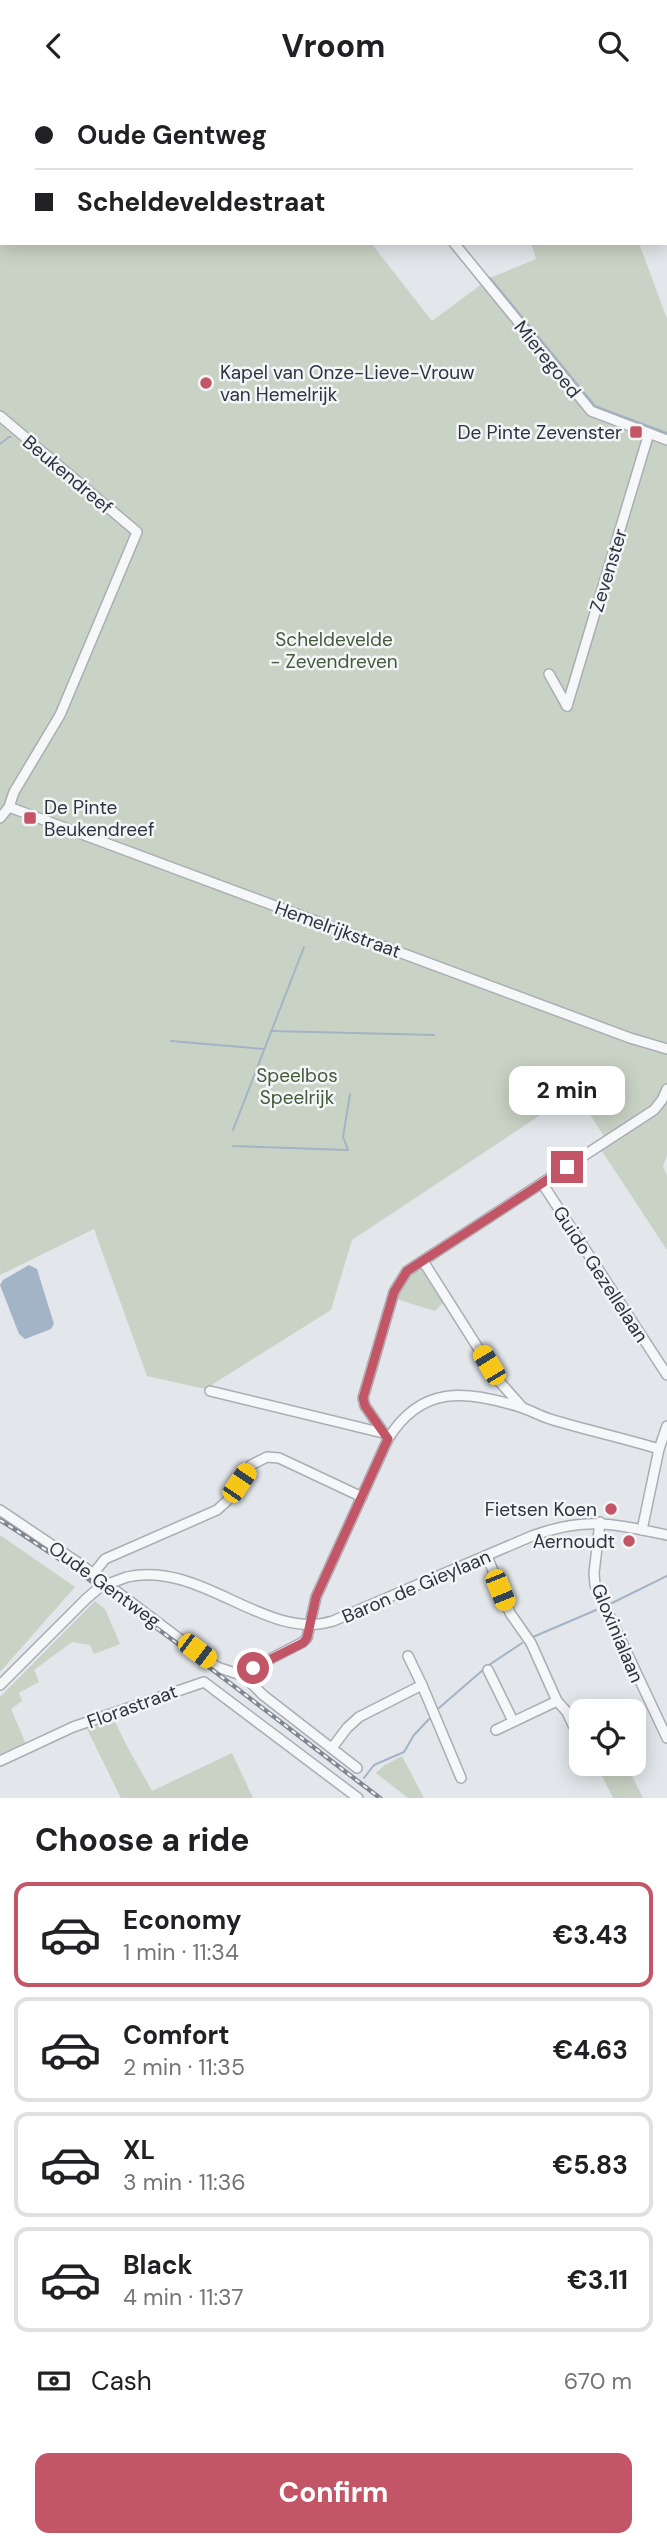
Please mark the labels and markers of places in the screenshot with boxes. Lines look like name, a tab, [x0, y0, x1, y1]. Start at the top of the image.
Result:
place label: Kapel van Onze-Lieve-Vrouw van Hemelrijk	[220, 360, 475, 407]
marker: Kapel van Onze-Lieve-Vrouw van Hemelrijk	[198, 375, 214, 391]
place label: De Pinte Zevenster	[458, 420, 622, 445]
marker: De Pinte Zevenster	[628, 424, 644, 440]
place label: De Pinte Beukendreef	[44, 795, 154, 842]
marker: De Pinte Beukendreef	[22, 810, 38, 826]
place label: Fietsen Koen	[485, 1497, 597, 1522]
marker: Fietsen Koen	[603, 1501, 619, 1517]
place label: Aernoudt	[533, 1529, 615, 1554]
marker: Aernoudt	[621, 1533, 637, 1549]

